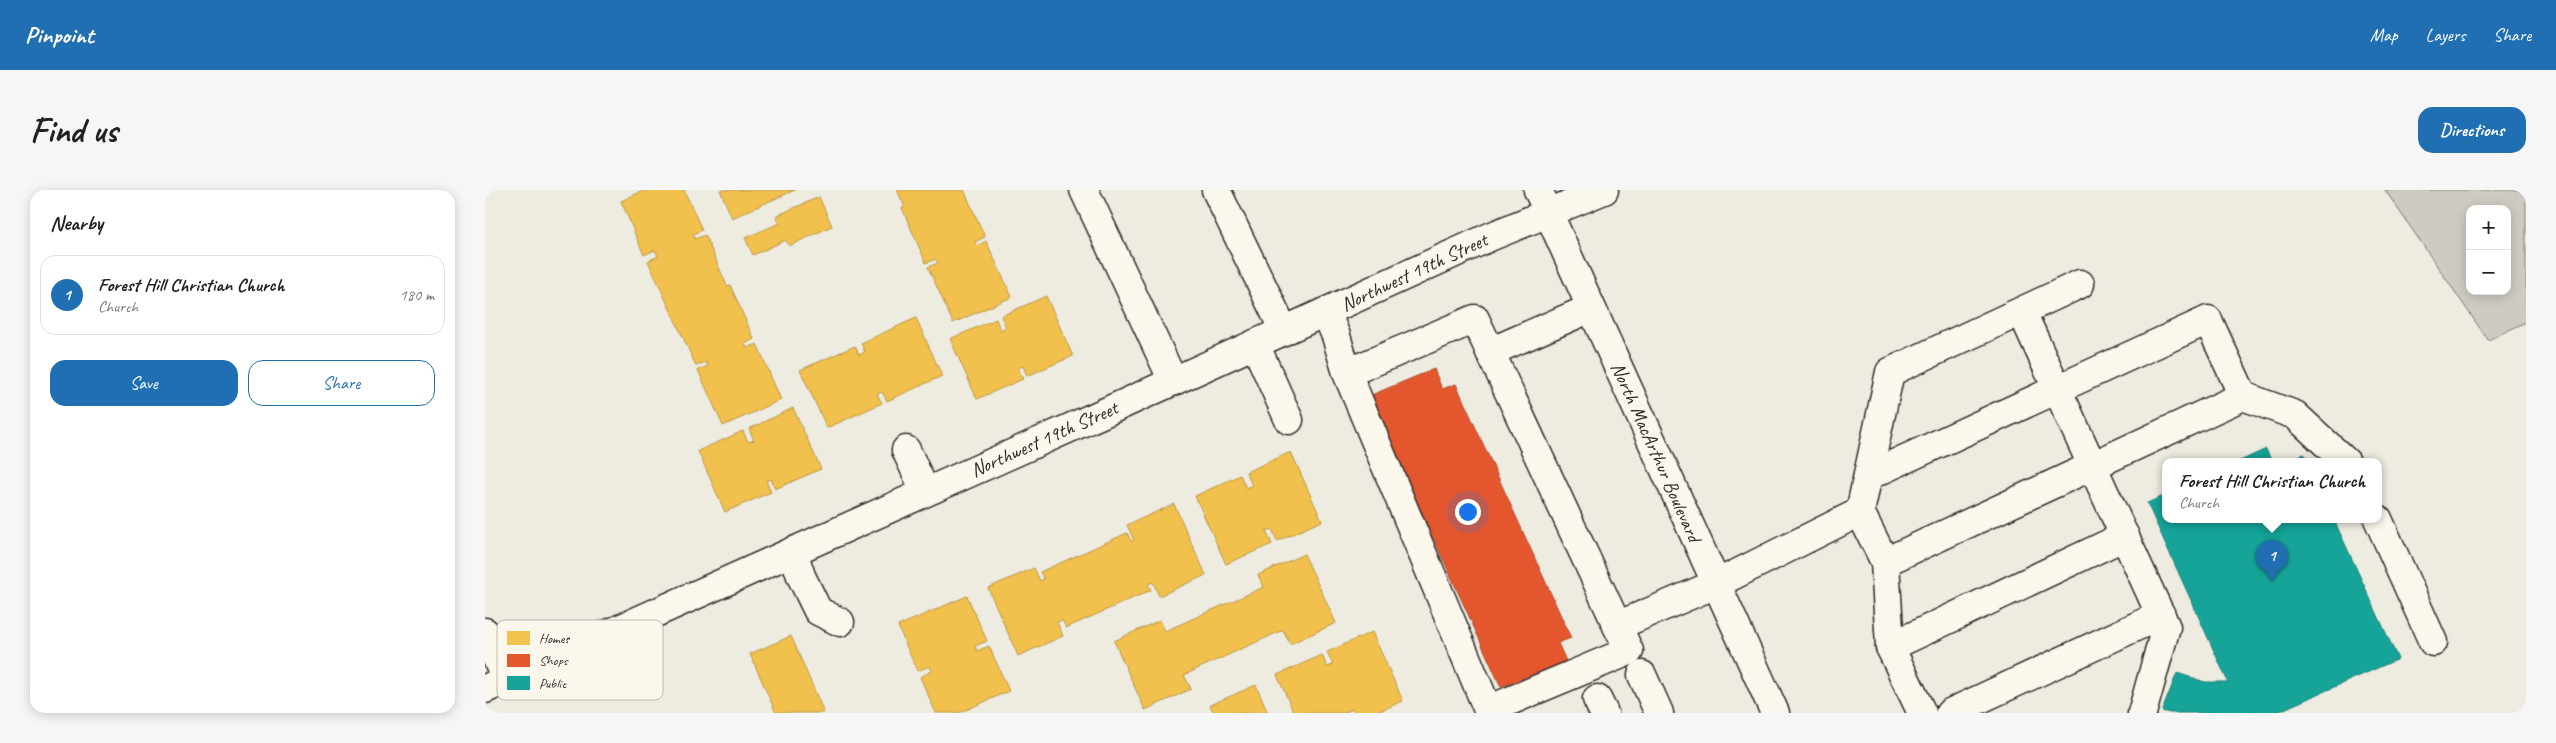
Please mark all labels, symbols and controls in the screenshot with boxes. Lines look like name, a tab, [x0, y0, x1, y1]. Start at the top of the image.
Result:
text: Pinpoint	[25, 20, 94, 50]
text: Map	[2370, 24, 2398, 46]
text: Layers	[2426, 24, 2465, 46]
text: Share	[2493, 24, 2531, 46]
button: Directions	[2418, 107, 2526, 153]
text: Find us	[30, 108, 117, 153]
map controls	[2466, 205, 2511, 295]
button: +	[2466, 205, 2511, 250]
text: Nearby	[50, 210, 103, 236]
street label: Northwest 19th Street	[1337, 226, 1493, 317]
button: −	[2466, 250, 2511, 295]
text: Forest Hill Christian Church	[98, 273, 284, 297]
text: 1	[63, 285, 71, 305]
text: 180 m	[400, 285, 434, 305]
text: Church	[98, 297, 138, 317]
street label: North MacArthur Boulevard	[1605, 358, 1708, 548]
button: Save	[50, 360, 238, 406]
button: Share	[248, 360, 435, 406]
street label: Northwest 19th Street	[966, 394, 1124, 483]
popup	[2162, 458, 2382, 523]
text: Forest Hill Christian Church	[2179, 469, 2365, 493]
text: Church	[2179, 493, 2219, 513]
your location	[1455, 499, 1481, 525]
pin: 1	[2256, 540, 2288, 581]
legend	[497, 620, 663, 700]
text: Homes	[539, 630, 570, 647]
text: Shops	[539, 652, 569, 669]
text: Public	[539, 675, 567, 692]

